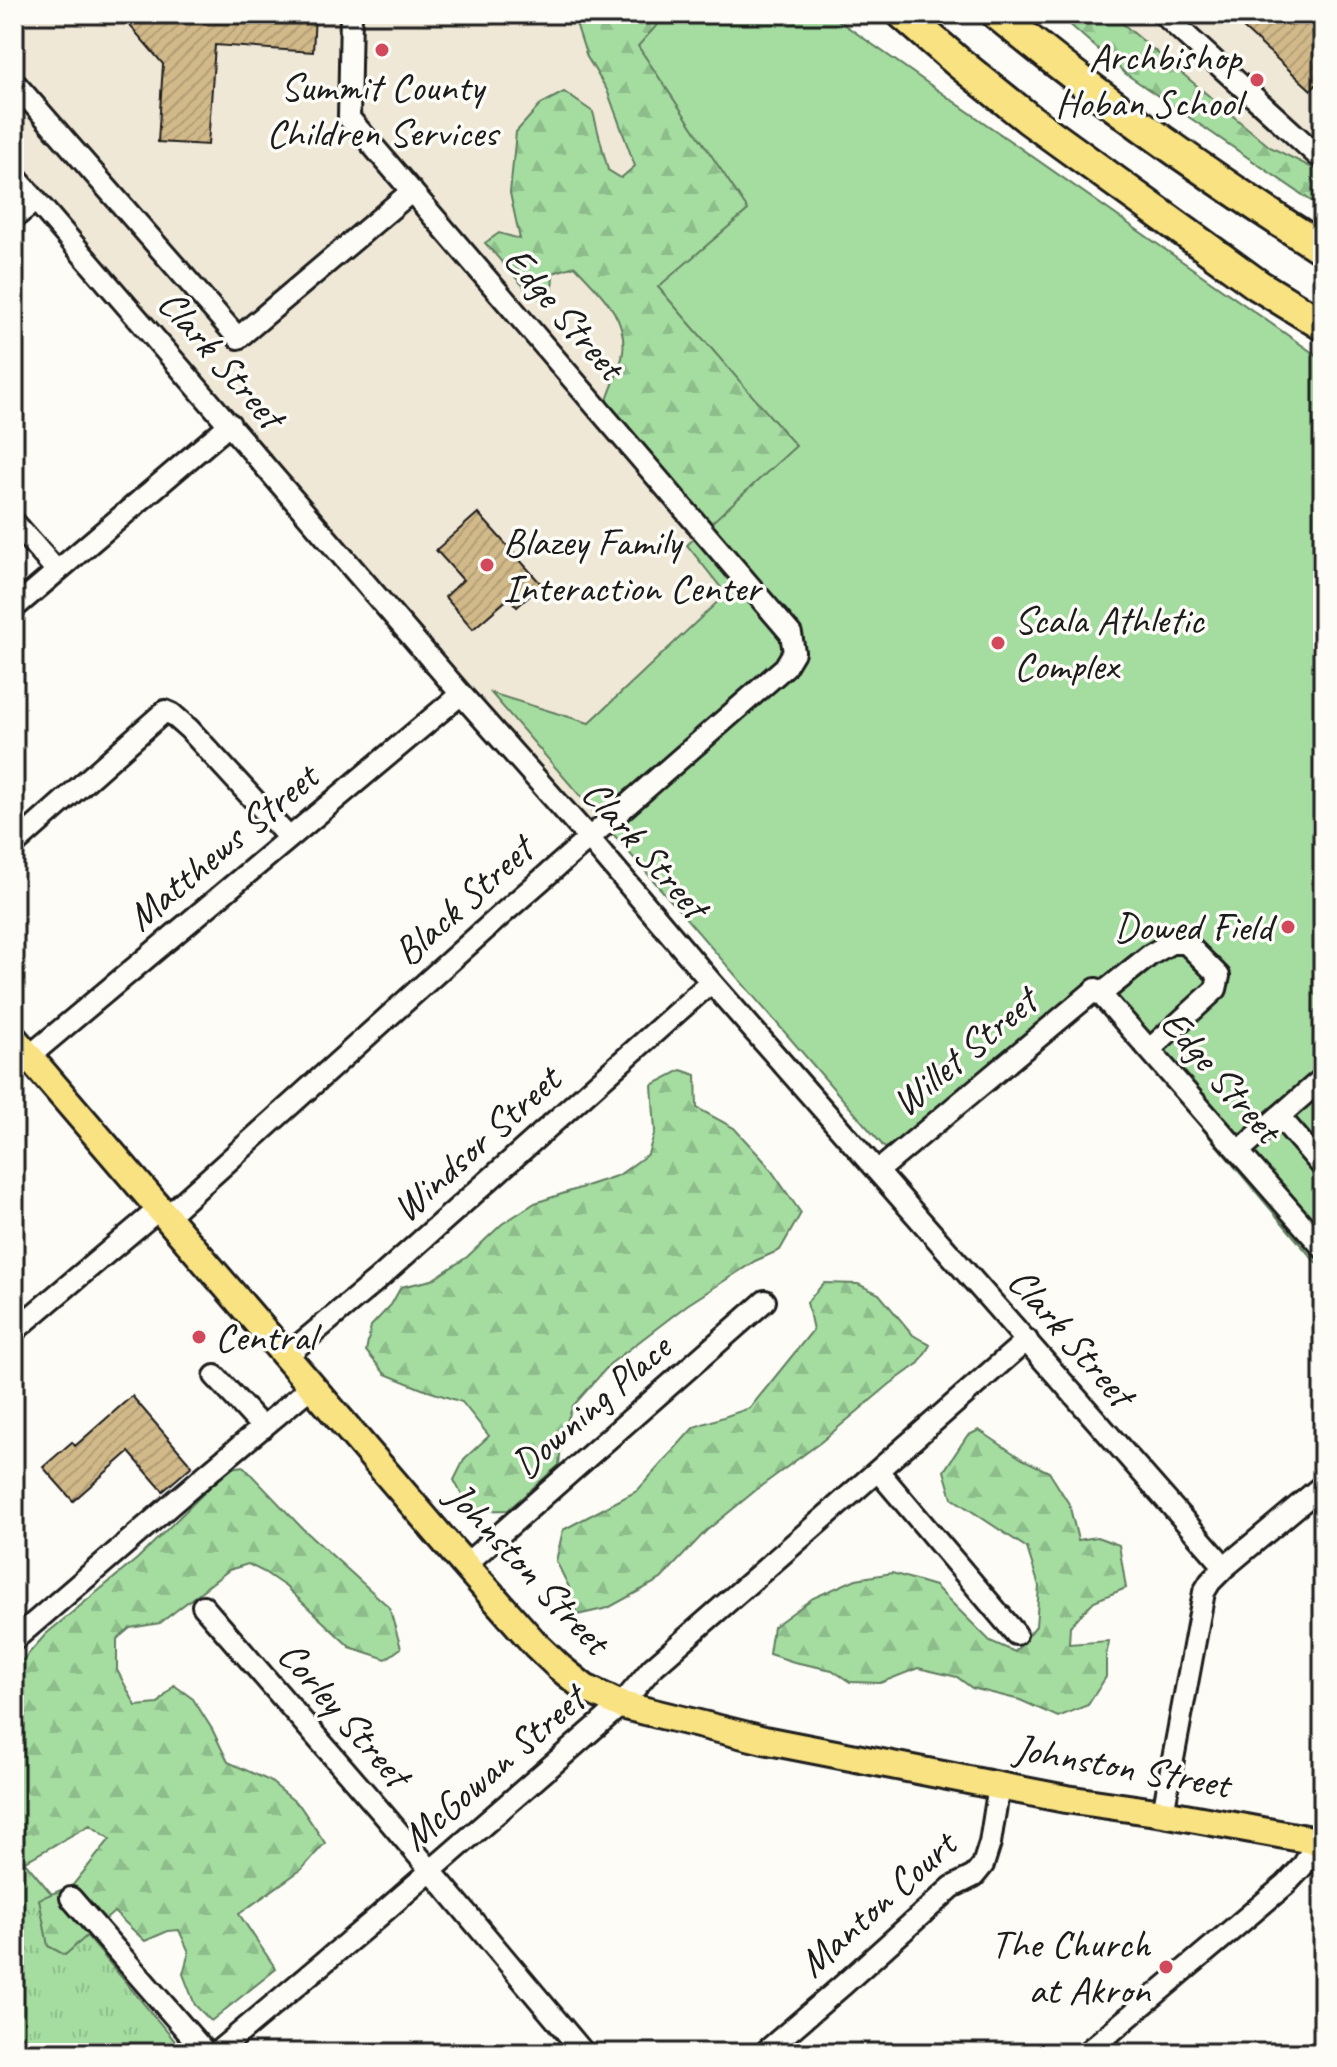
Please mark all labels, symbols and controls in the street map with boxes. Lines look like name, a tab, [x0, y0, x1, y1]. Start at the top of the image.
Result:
place label: Archbishop Hoban School	[1055, 32, 1247, 128]
marker: Summit County Children Services	[373, 41, 391, 59]
place label: Summit County Children Services	[266, 62, 501, 158]
marker: Archbishop Hoban School	[1248, 71, 1266, 89]
street label: Edge Street	[493, 236, 638, 393]
street label: Clark Street	[147, 279, 299, 443]
place label: Blazey Family Interaction Center	[503, 517, 764, 613]
marker: Blazey Family Interaction Center	[478, 556, 496, 574]
place label: Scala Athletic Complex	[1014, 595, 1205, 691]
marker: Scala Athletic Complex	[989, 634, 1007, 652]
street label: Matthews Street	[116, 750, 331, 941]
street label: Clark Street	[571, 769, 723, 933]
street label: Black Street	[383, 822, 547, 976]
place label: Dowed Field	[1114, 902, 1278, 952]
marker: Dowed Field	[1279, 918, 1297, 936]
street label: Willet Street	[881, 973, 1051, 1127]
street label: Edge Street	[1150, 999, 1295, 1156]
street label: Windsor Street	[381, 1053, 573, 1233]
street label: Clark Street	[997, 1257, 1149, 1421]
place label: Central	[215, 1312, 323, 1362]
street label: Downing Place	[501, 1321, 683, 1489]
marker: Central	[190, 1328, 208, 1346]
street label: Johnston Street	[434, 1470, 623, 1667]
street label: Corley Street	[267, 1631, 425, 1802]
street label: McGowan Street	[391, 1671, 599, 1861]
street label: Johnston Street	[1009, 1722, 1237, 1810]
street label: Manton Court	[788, 1818, 969, 1988]
place label: The Church at Akron	[991, 1919, 1152, 2015]
marker: The Church at Akron	[1157, 1958, 1175, 1976]

